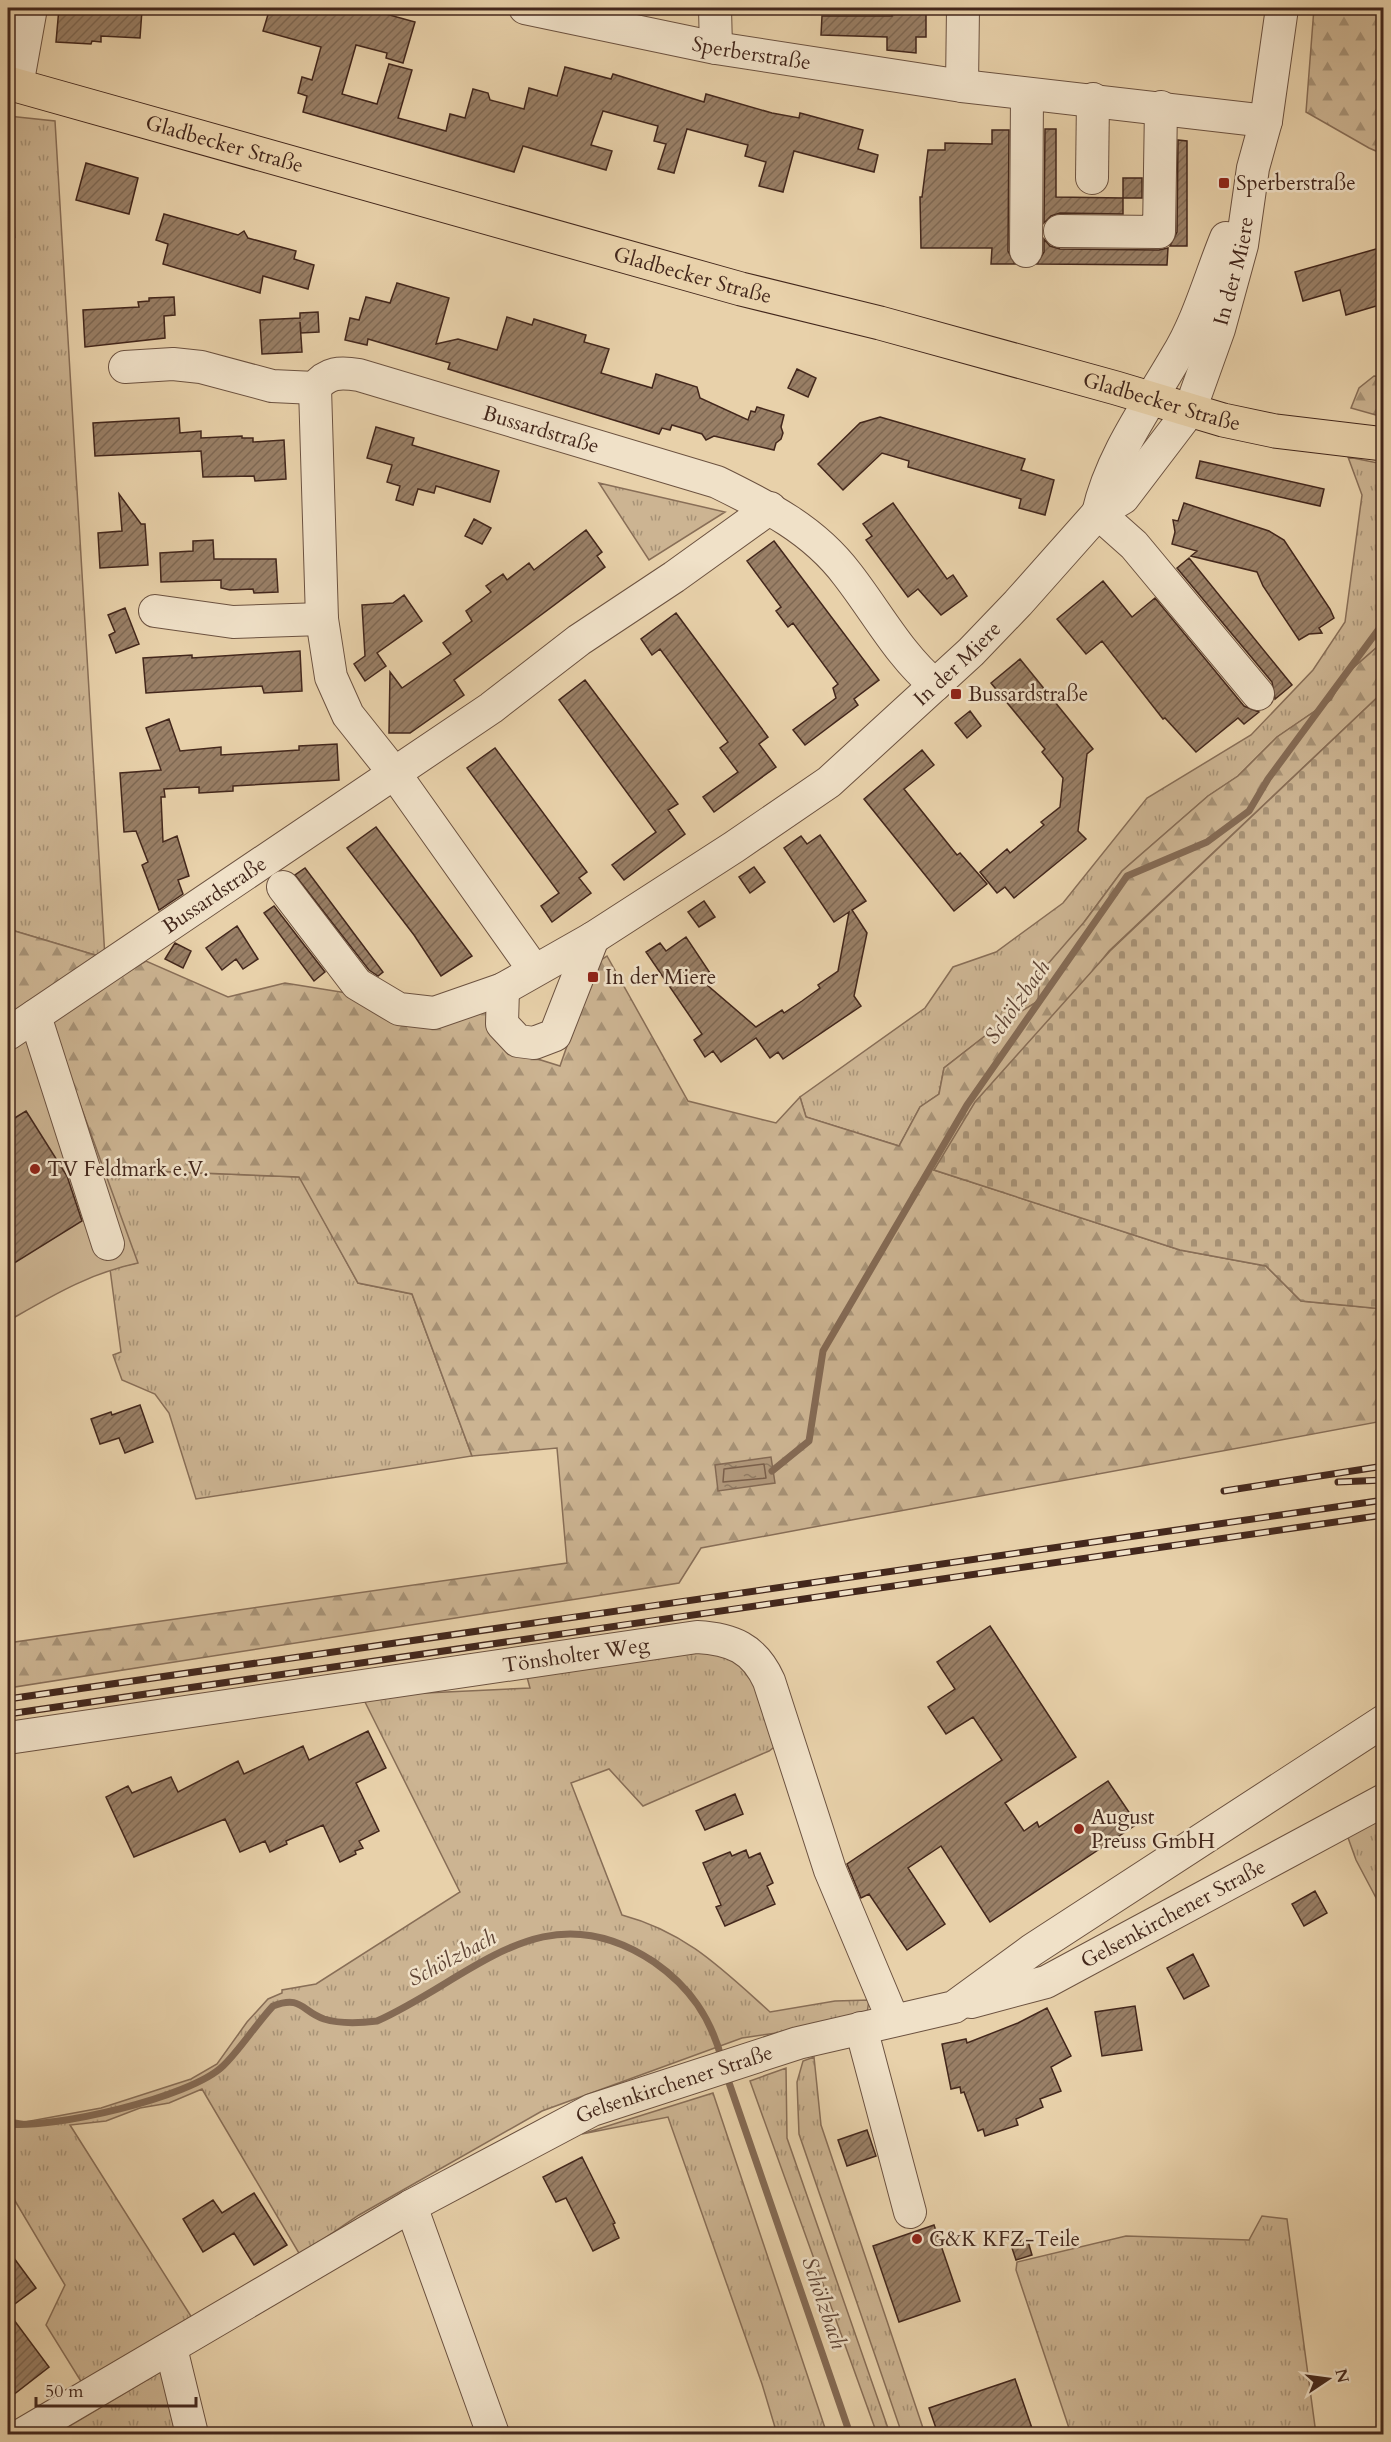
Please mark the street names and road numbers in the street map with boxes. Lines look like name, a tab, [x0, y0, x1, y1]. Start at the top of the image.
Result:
street label: Sperberstraße	[689, 29, 813, 77]
street label: Gladbecker Straße	[142, 108, 307, 180]
street label: In der Miere	[1206, 215, 1260, 329]
street label: Gladbecker Straße	[610, 239, 775, 310]
street label: Gladbecker Straße	[1080, 365, 1243, 438]
street label: Bussardstraße	[479, 398, 603, 460]
street label: In der Miere	[907, 615, 1007, 712]
street label: Bussardstraße	[156, 849, 272, 940]
street label: Tönsholter Weg	[501, 1630, 651, 1680]
street label: Gelsenkirchener Straße	[1075, 1852, 1271, 1975]
street label: Gelsenkirchener Straße	[570, 2038, 776, 2131]

